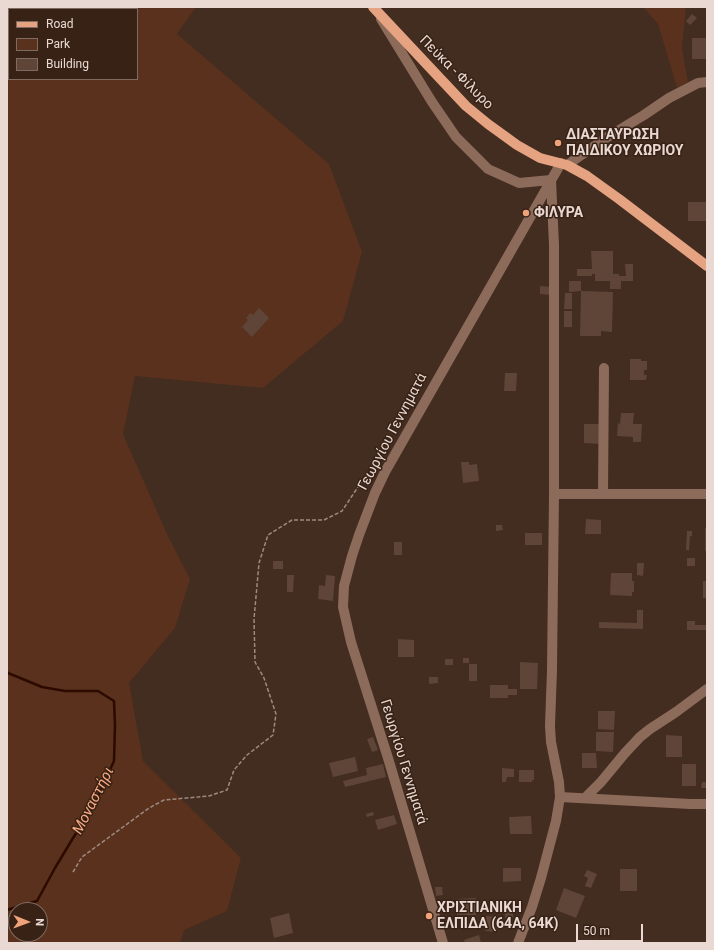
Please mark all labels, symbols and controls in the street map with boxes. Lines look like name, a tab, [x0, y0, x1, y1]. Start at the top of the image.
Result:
legend	[8, 8, 138, 80]
text: Road	[46, 17, 74, 31]
street label: Πεύκα - Φίλυρο	[416, 33, 496, 113]
text: Park	[46, 37, 70, 51]
text: Building	[46, 57, 89, 71]
place label: ΔΙΑΣΤΑΥΡΩΣΗ ΠΑΙΔΙΚΟΥ ΧΩΡΙΟΥ	[566, 127, 683, 160]
marker: ΔΙΑΣΤΑΥΡΩΣΗ ΠΑΙΔΙΚΟΥ ΧΩΡΙΟΥ	[553, 138, 563, 148]
place label: ΦΙΛΥΡΑ	[534, 205, 583, 221]
marker: ΦΙΛΥΡΑ	[521, 208, 531, 218]
street label: Γεωργίου Γεννηματά	[355, 371, 431, 493]
street label: Γεωργίου Γεννηματά	[376, 697, 430, 827]
water label: Μοναστήρι	[69, 764, 119, 838]
place label: ΧΡΙΣΤΙΑΝΙΚΗ ΕΛΠΙΔΑ (64Α, 64Κ)	[437, 900, 558, 932]
north arrow	[8, 902, 48, 942]
marker: ΧΡΙΣΤΙΑΝΙΚΗ ΕΛΠΙΔΑ (64Α, 64Κ)	[424, 911, 434, 921]
scale bar	[578, 916, 645, 942]
text: N	[33, 918, 46, 926]
text: 50 m	[583, 924, 610, 938]

